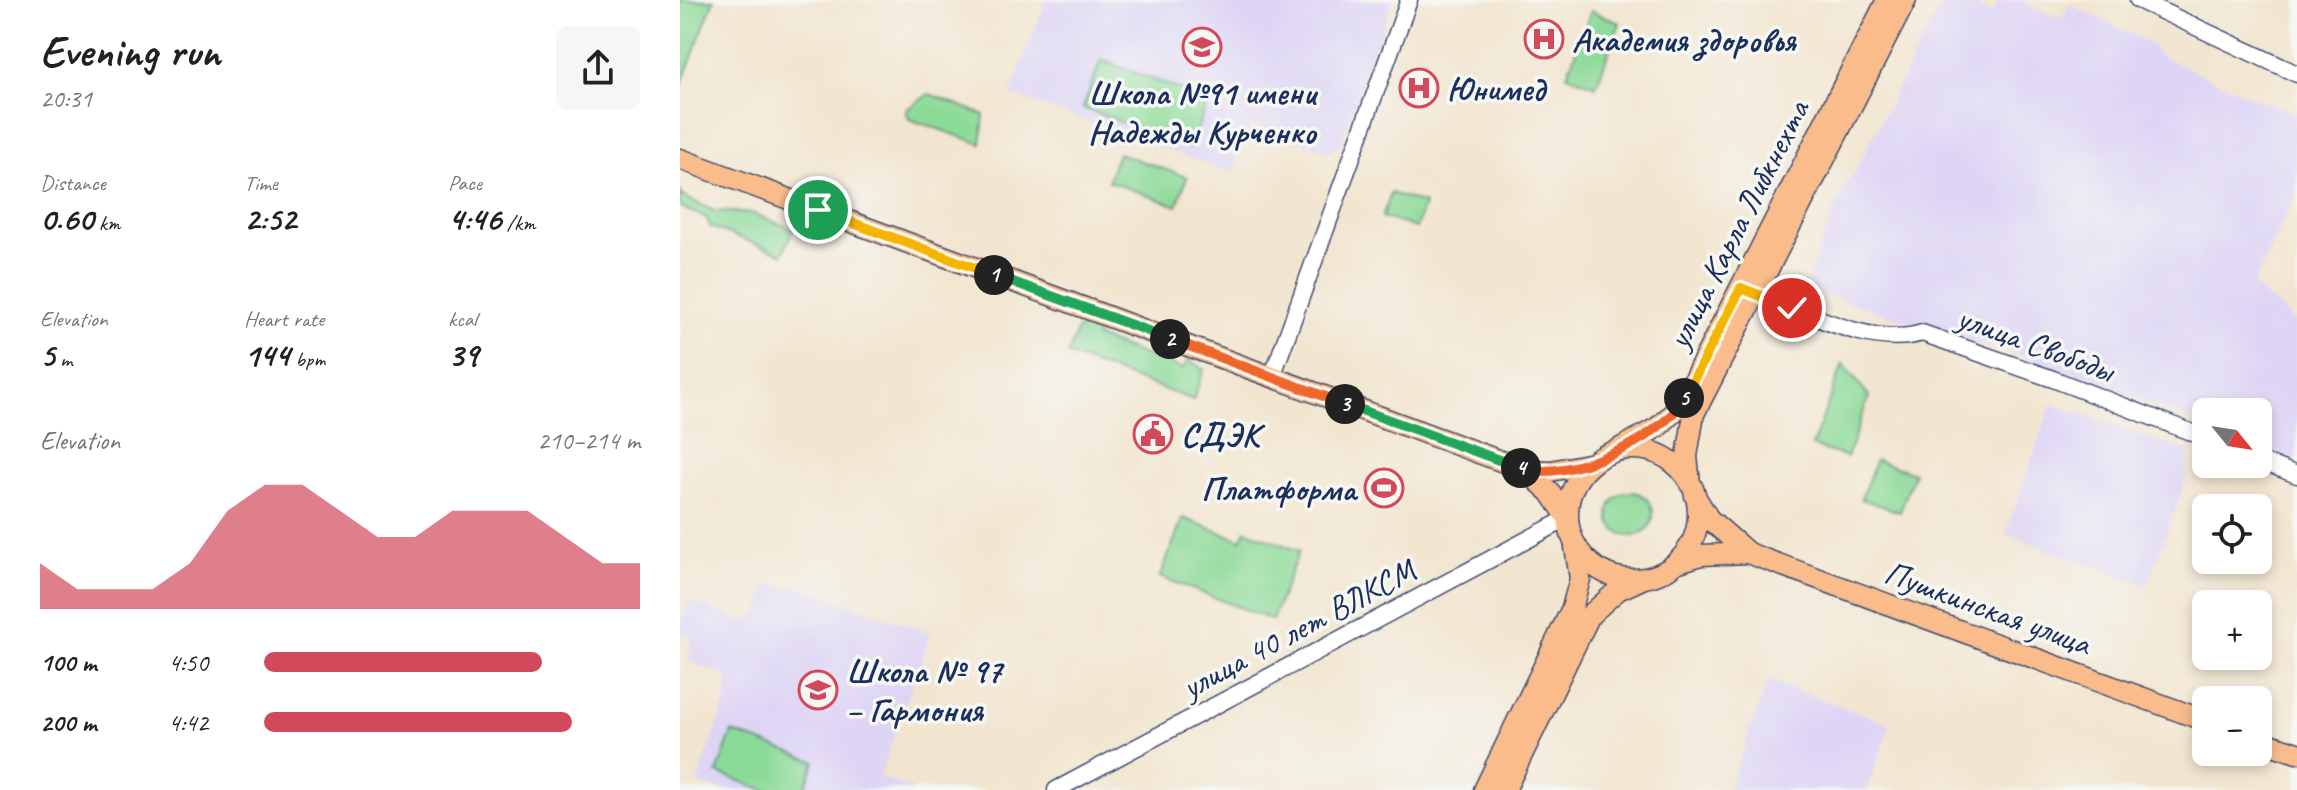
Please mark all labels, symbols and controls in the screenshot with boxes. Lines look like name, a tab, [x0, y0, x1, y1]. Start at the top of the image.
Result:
hospital icon: Академия здоровья	[1523, 18, 1565, 60]
place label: Академия здоровья	[1572, 18, 1797, 62]
text: Evening run	[40, 24, 220, 79]
button: share	[556, 26, 640, 110]
school or university icon: Школа №91 имени Надежды Курченко	[1181, 26, 1223, 68]
hospital icon: Юнимед	[1398, 67, 1440, 109]
place label: Юнимед	[1447, 67, 1547, 110]
place label: Школа №91 имени Надежды Курченко	[1088, 71, 1318, 153]
text: 20:31	[40, 82, 92, 115]
street label: улица Карла Либкнехта	[1655, 91, 1820, 357]
text: Distance	[40, 169, 106, 197]
text: Time	[244, 169, 278, 197]
text: Pace	[448, 169, 482, 197]
pin	[784, 176, 852, 244]
icon: arrive	[796, 188, 840, 232]
text: 0.60	[40, 197, 93, 240]
text: 2:52	[244, 197, 296, 240]
text: 4:46	[448, 197, 501, 240]
text: km	[93, 209, 120, 237]
text: /km	[501, 209, 535, 237]
pin: 1	[974, 255, 1014, 295]
text: 1	[989, 261, 999, 289]
pin	[1758, 274, 1826, 342]
icon: check	[1770, 286, 1814, 330]
street label: улица Свободы	[1950, 295, 2123, 393]
text: Elevation	[40, 305, 108, 333]
text: Heart rate	[244, 305, 324, 333]
text: kcal	[448, 305, 477, 333]
pin: 2	[1150, 319, 1190, 359]
text: 2	[1165, 325, 1175, 353]
text: 5	[40, 333, 55, 376]
text: 144	[244, 333, 290, 376]
text: 39	[448, 333, 478, 376]
text: m	[55, 345, 72, 373]
text: bpm	[290, 345, 325, 373]
pin: 5	[1664, 378, 1704, 418]
pin: 3	[1325, 384, 1365, 424]
text: 5	[1679, 384, 1689, 412]
text: 3	[1340, 390, 1350, 418]
north arrow	[2192, 398, 2272, 478]
map controls	[2192, 398, 2272, 766]
public building icon: СДЭК	[1132, 413, 1174, 455]
place label: СДЭК	[1181, 413, 1266, 456]
text: Elevation	[40, 424, 120, 457]
text: 210–214 m	[537, 424, 640, 457]
pin: 4	[1501, 448, 1541, 488]
text: 4	[1516, 454, 1526, 482]
place label: Платформа	[1201, 467, 1359, 510]
sports icon: Платформа	[1363, 467, 1405, 509]
button: locate	[2192, 494, 2272, 574]
street label: улица 40 лет ВЛКСМ	[1172, 548, 1425, 709]
street label: Пушкинская улица	[1879, 550, 2099, 665]
button: +	[2192, 590, 2272, 670]
text: 100 m	[40, 646, 96, 679]
text: 4:50	[168, 646, 208, 679]
place label: Школа № 97 – Гармония	[846, 649, 1006, 731]
school or university icon: Школа № 97 – Гармония	[797, 669, 839, 711]
button: −	[2192, 686, 2272, 766]
text: 200 m	[40, 706, 96, 739]
text: 4:42	[168, 706, 208, 739]

